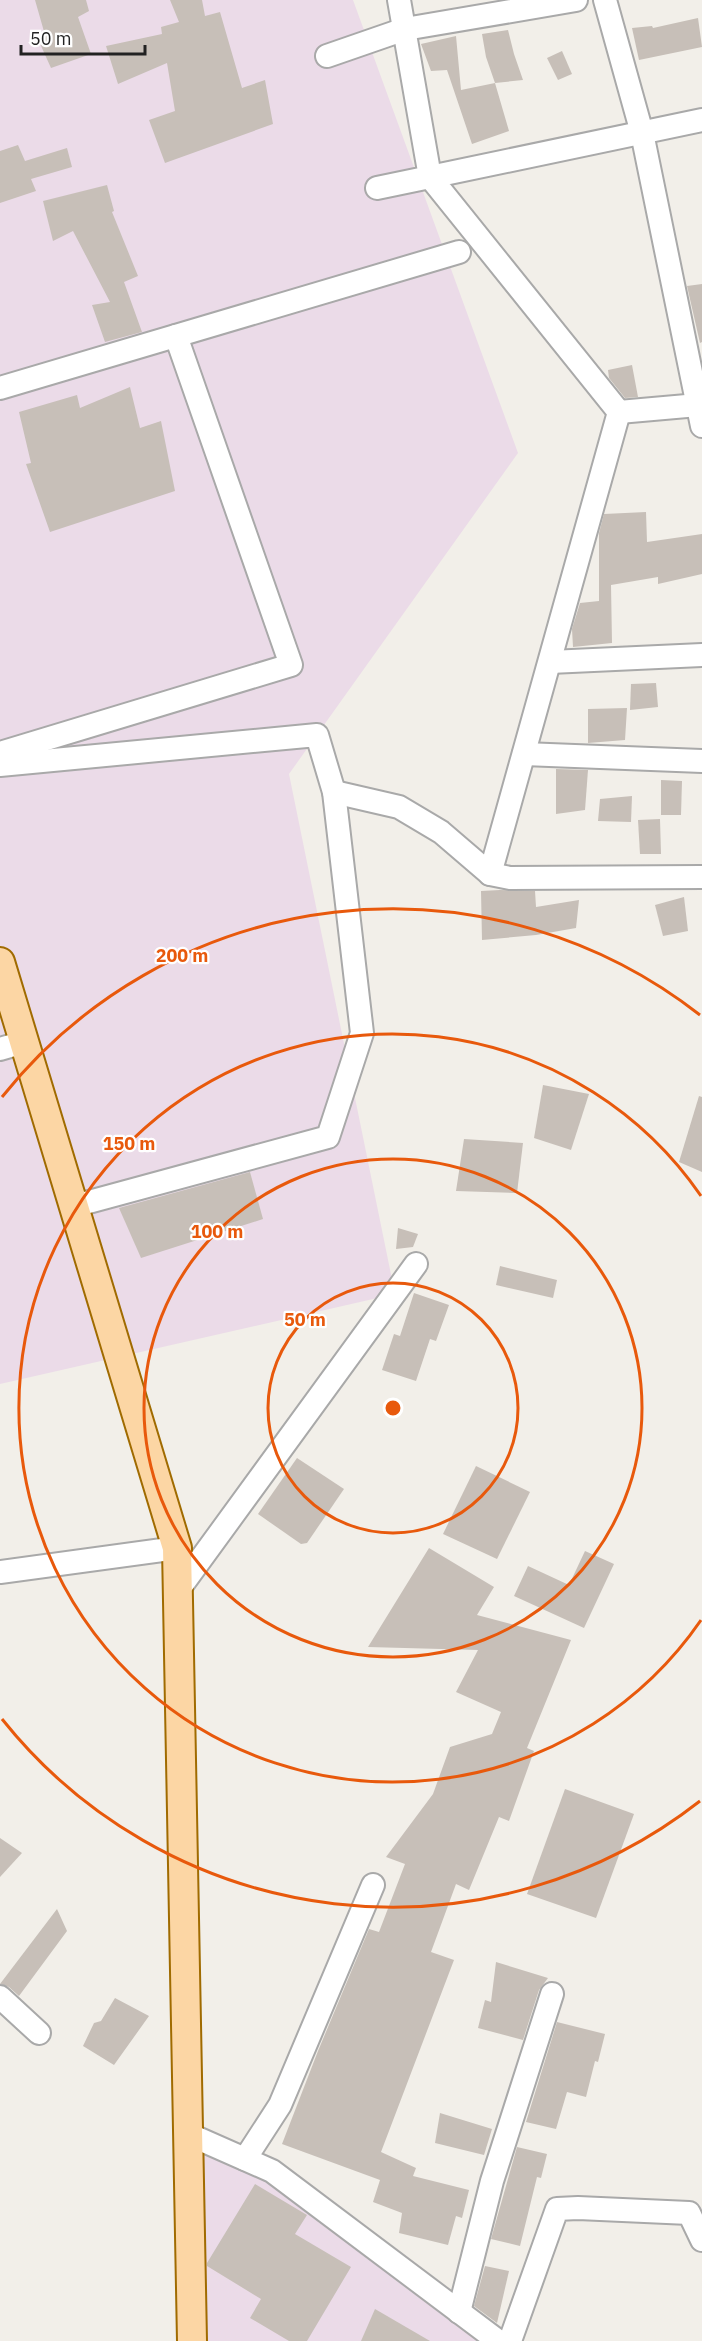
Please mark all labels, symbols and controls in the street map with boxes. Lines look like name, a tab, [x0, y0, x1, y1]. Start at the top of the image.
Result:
scale bar	[21, 18, 146, 56]
text: 50 m	[30, 27, 72, 50]
text: 200 m	[156, 944, 208, 967]
text: 150 m	[103, 1132, 155, 1155]
text: 100 m	[191, 1220, 243, 1243]
text: 50 m	[284, 1308, 326, 1331]
centre of rings	[383, 1398, 403, 1418]

